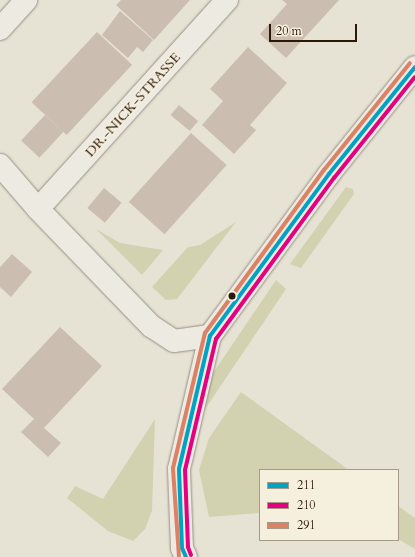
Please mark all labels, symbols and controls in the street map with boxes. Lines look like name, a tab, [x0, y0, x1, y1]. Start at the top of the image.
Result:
scale bar	[271, 16, 359, 42]
text: 20 m	[276, 23, 302, 39]
street label: DR.-NICK-STRASSE	[82, 49, 184, 161]
unlabelled marker	[227, 291, 237, 301]
legend	[259, 469, 399, 541]
text: 211	[297, 477, 315, 493]
text: 210	[297, 497, 315, 513]
text: 291	[297, 517, 315, 533]

